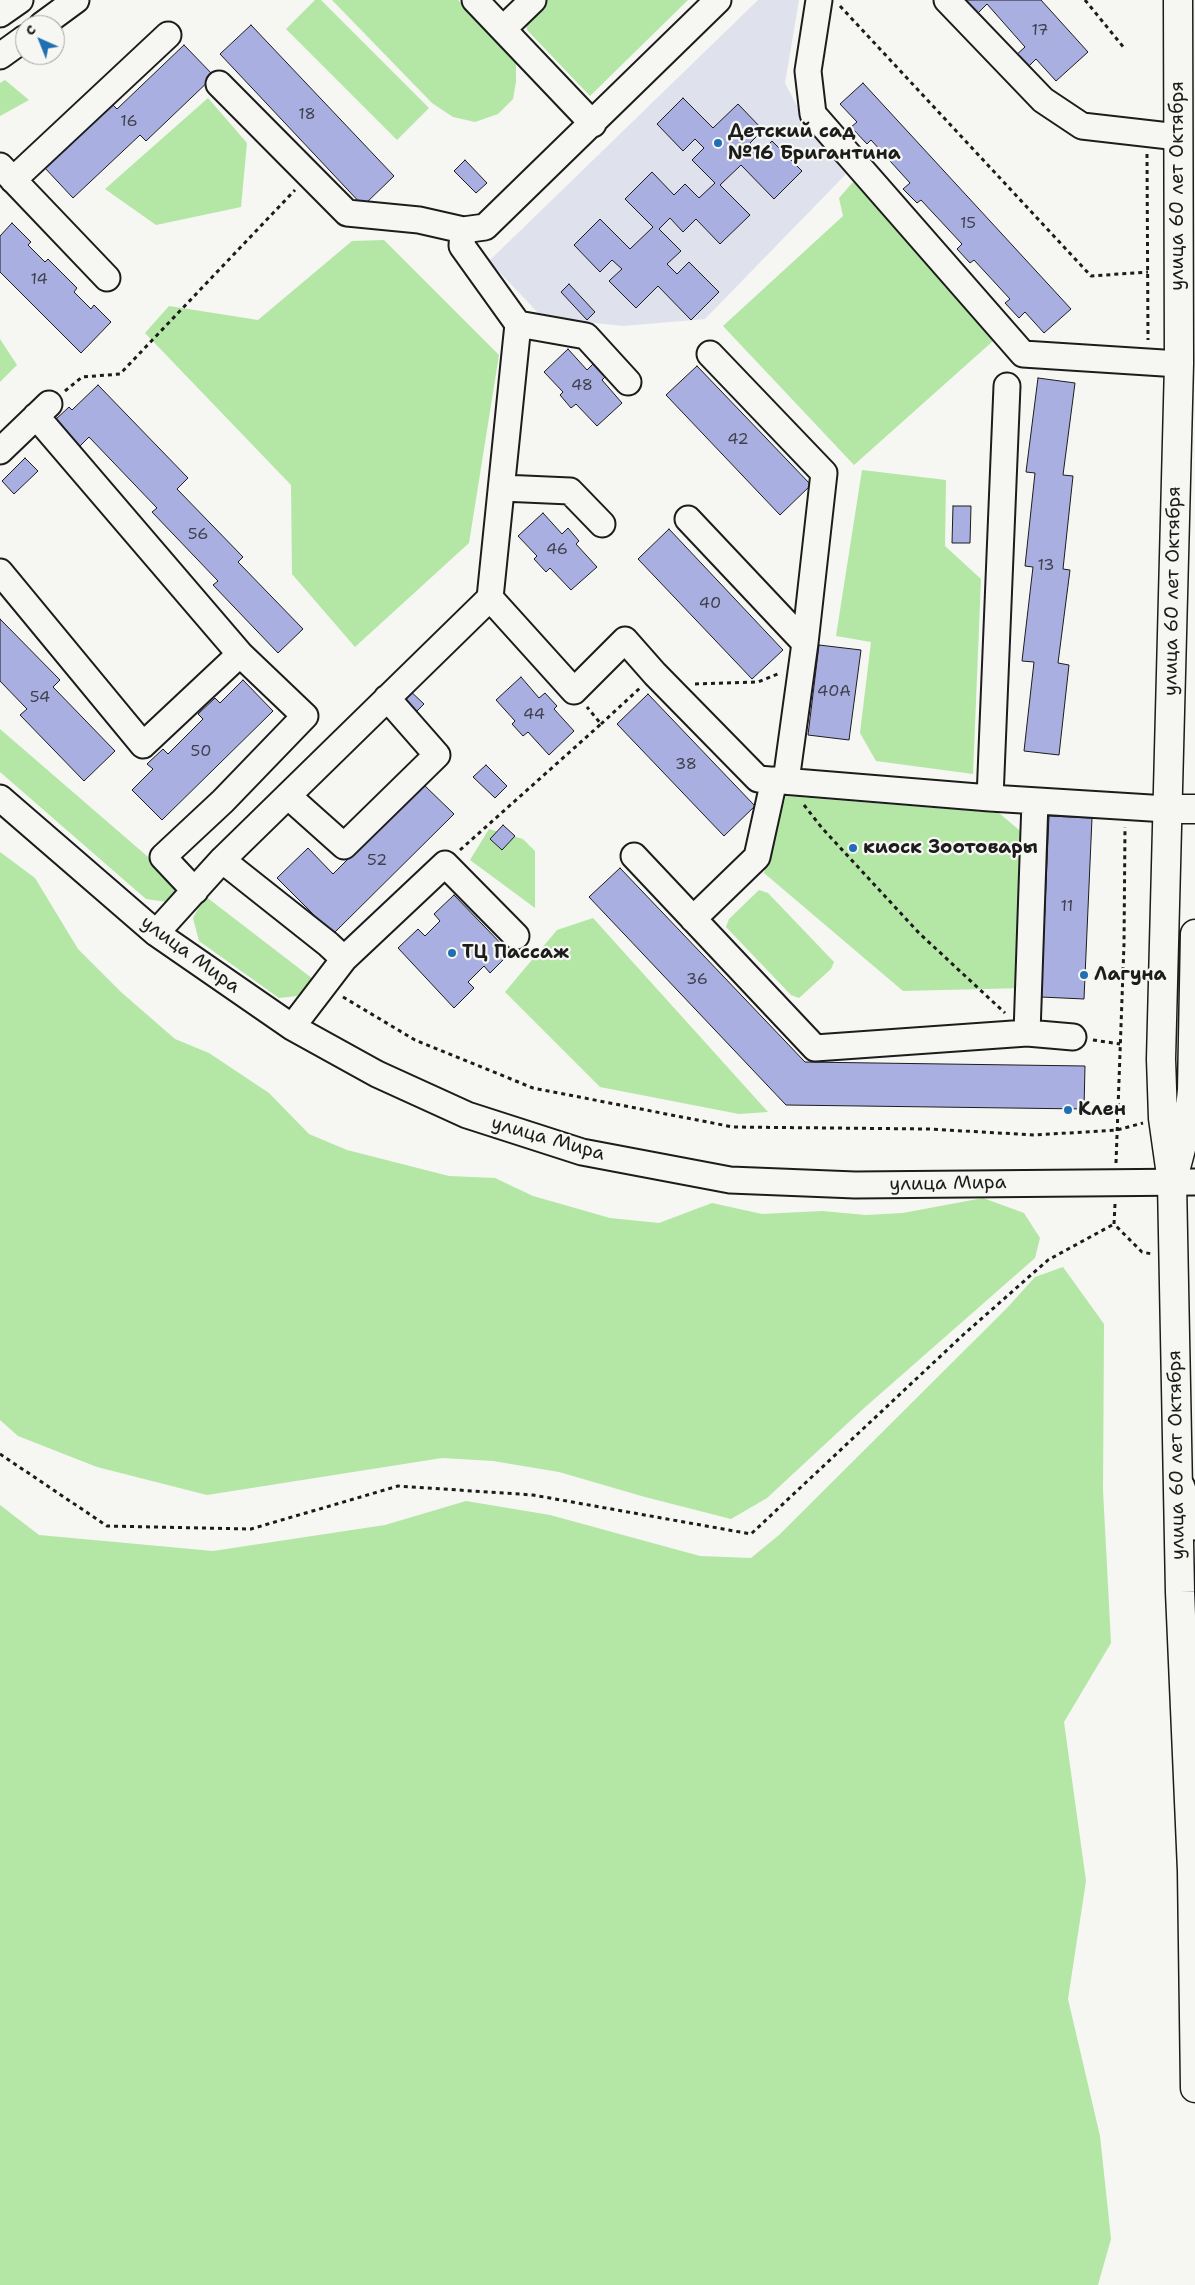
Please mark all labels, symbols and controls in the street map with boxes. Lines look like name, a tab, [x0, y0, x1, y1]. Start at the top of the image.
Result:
north arrow	[15, 15, 65, 65]
text: С	[21, 20, 40, 39]
house number: 17	[1031, 21, 1049, 41]
street label: улица 60 лет Октября	[1167, 81, 1189, 291]
house number: 18	[298, 105, 316, 125]
house number: 16	[120, 112, 138, 132]
place label: Детский сад №16 Бригантина	[728, 121, 901, 165]
marker: Детский сад №16 Бригантина	[712, 137, 724, 149]
house number: 15	[960, 214, 976, 234]
house number: 14	[30, 270, 48, 290]
house number: 48	[571, 376, 593, 396]
house number: 42	[727, 430, 749, 450]
street label: улица 60 лет Октября	[1160, 486, 1186, 696]
house number: 56	[188, 525, 208, 545]
house number: 46	[546, 540, 568, 560]
house number: 13	[1037, 556, 1055, 576]
house number: 40	[699, 594, 721, 614]
house number: 40А	[817, 682, 851, 702]
house number: 54	[30, 688, 50, 708]
house number: 44	[523, 705, 545, 725]
house number: 50	[191, 742, 211, 762]
house number: 38	[675, 755, 697, 775]
place label: киоск Зоотовары	[863, 837, 1038, 859]
marker: киоск Зоотовары	[847, 842, 859, 854]
house number: 52	[367, 851, 387, 871]
house number: 11	[1061, 897, 1073, 917]
street label: улица Мира	[136, 911, 244, 999]
place label: ТЦ Пассаж	[462, 942, 569, 964]
marker: ТЦ Пассаж	[446, 947, 458, 959]
place label: Лагуна	[1094, 964, 1167, 986]
marker: Лагуна	[1078, 969, 1090, 981]
house number: 36	[686, 970, 708, 990]
place label: Клен	[1078, 1099, 1126, 1121]
marker: Клен	[1062, 1104, 1074, 1116]
street label: улица Мира	[489, 1112, 607, 1166]
street label: улица Мира	[889, 1172, 1007, 1196]
street label: улица 60 лет Октября	[1164, 1350, 1190, 1560]

